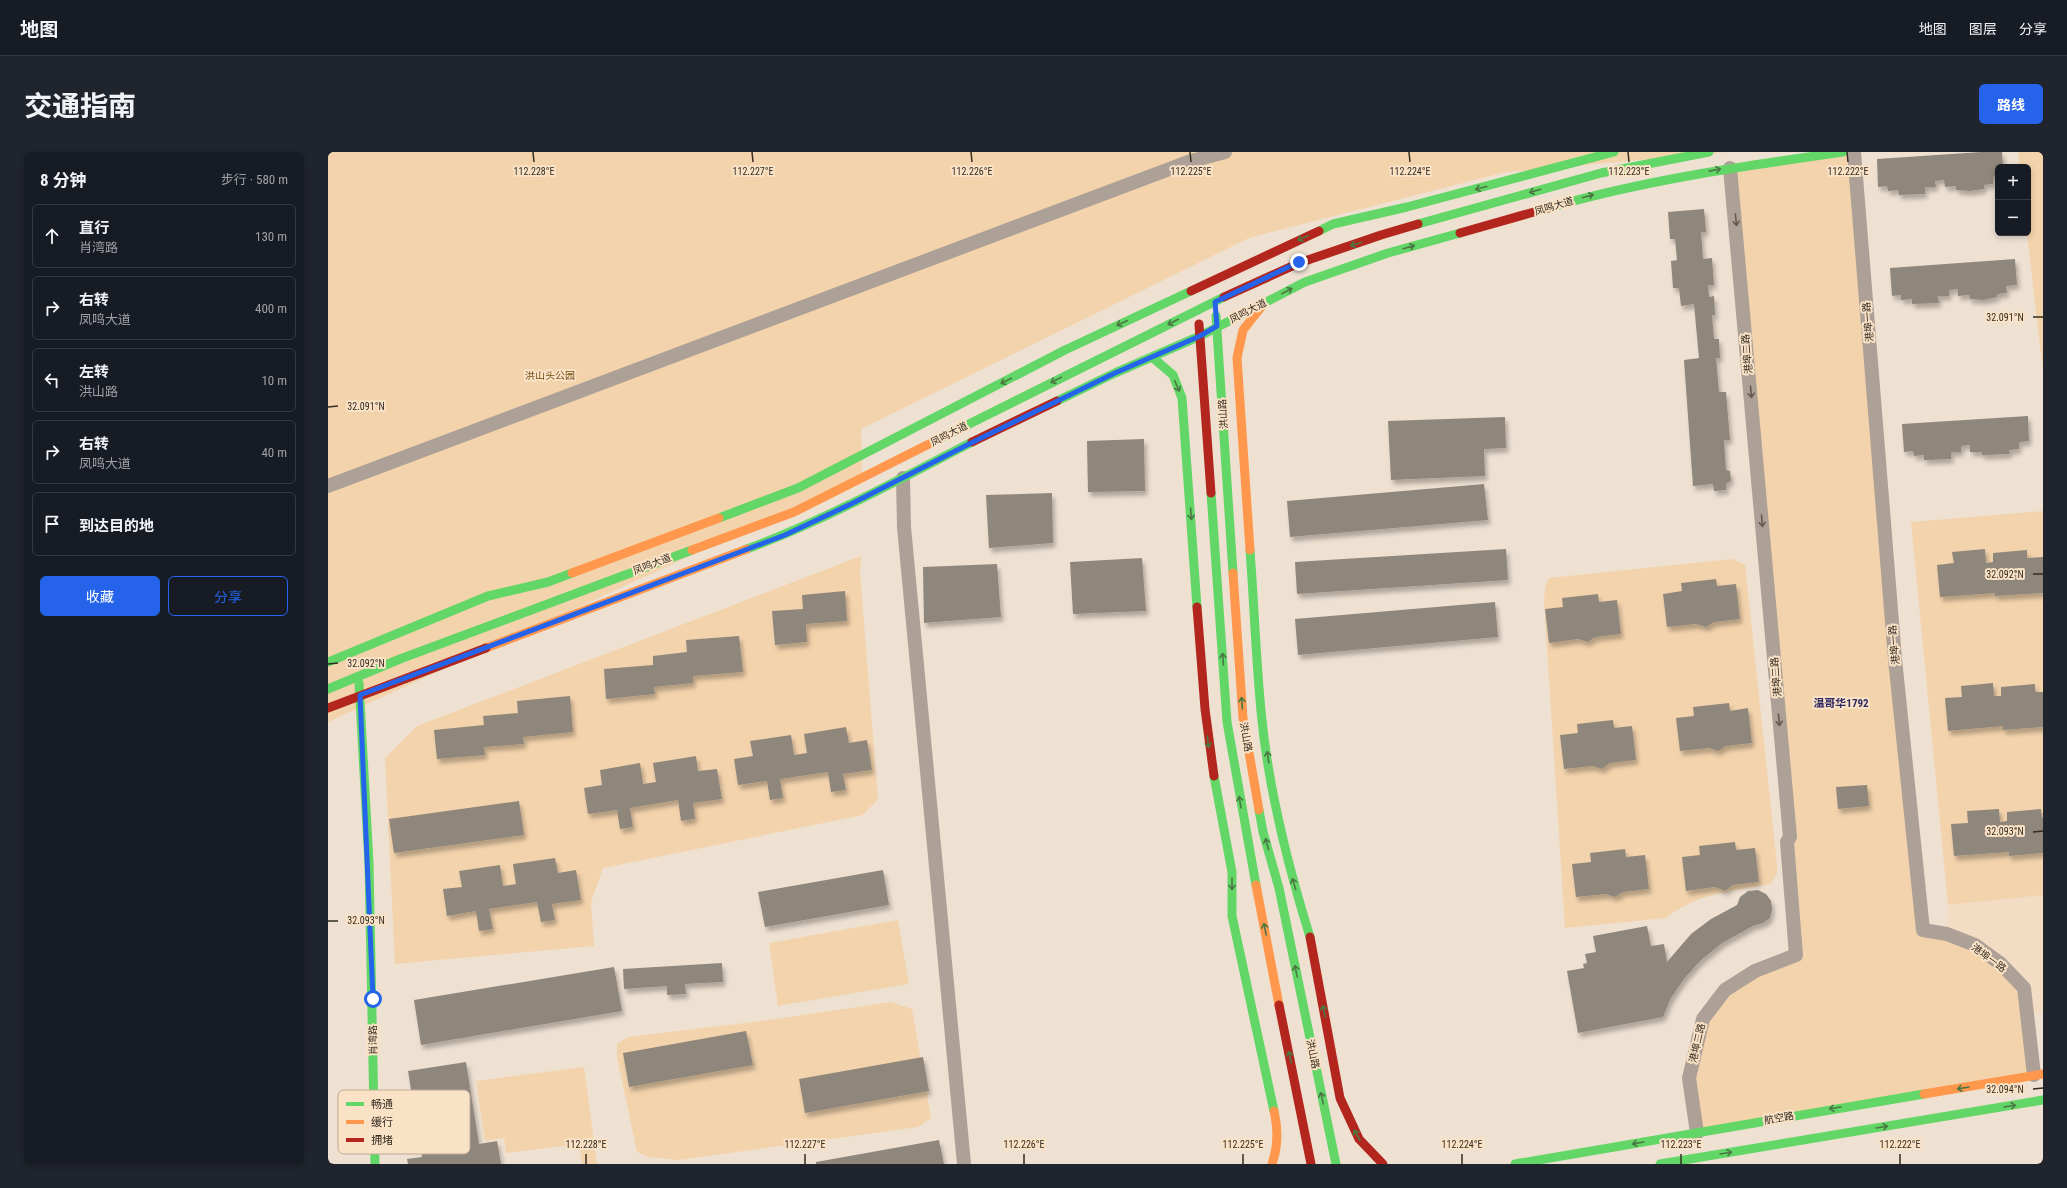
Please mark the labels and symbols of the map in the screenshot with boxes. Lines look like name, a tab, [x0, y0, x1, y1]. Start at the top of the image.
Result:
text: 112.228°E	[514, 166, 555, 177]
text: 112.227°E	[733, 166, 774, 177]
text: 112.226°E	[952, 166, 993, 177]
text: 112.225°E	[1171, 166, 1212, 177]
text: 112.224°E	[1390, 166, 1431, 177]
text: 112.223°E	[1609, 166, 1650, 177]
one-way arrow	[1709, 166, 1722, 174]
text: 112.222°E	[1828, 166, 1869, 177]
one-way arrow	[1475, 184, 1488, 192]
one-way arrow	[1529, 188, 1542, 196]
one-way arrow	[1581, 192, 1594, 200]
street label: 凤鸣大道	[1533, 195, 1575, 217]
one-way arrow	[1732, 213, 1739, 226]
one-way arrow	[1297, 235, 1309, 242]
one-way arrow	[1351, 240, 1363, 248]
one-way arrow	[1402, 243, 1415, 251]
route end	[1290, 253, 1308, 271]
one-way arrow	[1281, 287, 1293, 294]
street label: 凤鸣大道	[1228, 297, 1268, 325]
street label: 港埠一路	[1861, 302, 1875, 342]
text: 32.091°N	[1986, 312, 2024, 323]
one-way arrow	[1167, 319, 1179, 326]
one-way arrow	[1116, 320, 1128, 327]
street label: 港埠二路	[1740, 334, 1754, 374]
park label: 洪山头公园	[525, 370, 575, 381]
one-way arrow	[1051, 377, 1063, 384]
one-way arrow	[1000, 378, 1012, 385]
one-way arrow	[1174, 379, 1182, 391]
one-way arrow	[1747, 385, 1754, 398]
street label: 洪山路	[1216, 399, 1230, 429]
text: 32.091°N	[347, 401, 385, 412]
street label: 凤鸣大道	[929, 420, 969, 448]
one-way arrow	[1187, 507, 1194, 520]
one-way arrow	[1758, 514, 1766, 527]
street label: 凤鸣大道	[631, 552, 673, 576]
text: 32.092°N	[1986, 569, 2024, 580]
street label: 港埠一路	[1887, 625, 1901, 665]
one-way arrow	[1219, 653, 1226, 666]
street label: 港埠二路	[1769, 657, 1783, 697]
text: 32.092°N	[347, 658, 385, 669]
one-way arrow	[1238, 697, 1245, 710]
district label: 温哥华1792	[1813, 697, 1869, 710]
one-way arrow	[1776, 713, 1783, 726]
street label: 洪山路	[1238, 721, 1254, 753]
one-way arrow	[1205, 735, 1212, 748]
one-way arrow	[1264, 751, 1272, 764]
one-way arrow	[1236, 796, 1244, 809]
text: 32.093°N	[1986, 826, 2024, 837]
one-way arrow	[1262, 838, 1270, 851]
one-way arrow	[1228, 877, 1236, 890]
one-way arrow	[1290, 878, 1297, 891]
text: 32.093°N	[347, 915, 385, 926]
one-way arrow	[1261, 923, 1269, 936]
street label: 港埠一路	[1970, 942, 2008, 974]
one-way arrow	[1291, 965, 1299, 978]
route start	[364, 990, 382, 1008]
one-way arrow	[1320, 1004, 1328, 1017]
street label: 港埠二路	[1687, 1022, 1707, 1064]
street label: 肖湾路	[367, 1025, 379, 1055]
street label: 洪山路	[1305, 1038, 1321, 1070]
one-way arrow	[1286, 1051, 1294, 1064]
one-way arrow	[1957, 1084, 1970, 1092]
text: 32.094°N	[1986, 1084, 2024, 1095]
legend	[338, 1090, 470, 1154]
one-way arrow	[1318, 1092, 1326, 1105]
text: 畅通	[371, 1098, 393, 1111]
one-way arrow	[2003, 1102, 2016, 1110]
one-way arrow	[1829, 1104, 1842, 1112]
street label: 航空路	[1763, 1110, 1795, 1126]
text: 缓行	[371, 1116, 393, 1129]
one-way arrow	[1875, 1123, 1888, 1131]
one-way arrow	[1353, 1129, 1361, 1141]
text: 拥堵	[371, 1134, 393, 1147]
text: 112.228°E	[566, 1139, 607, 1150]
text: 112.227°E	[785, 1139, 826, 1150]
text: 112.226°E	[1004, 1139, 1045, 1150]
text: 112.225°E	[1223, 1139, 1264, 1150]
text: 112.224°E	[1442, 1139, 1483, 1150]
one-way arrow	[1632, 1139, 1645, 1147]
text: 112.223°E	[1661, 1139, 1702, 1150]
text: 112.222°E	[1880, 1139, 1921, 1150]
one-way arrow	[1719, 1149, 1732, 1157]

